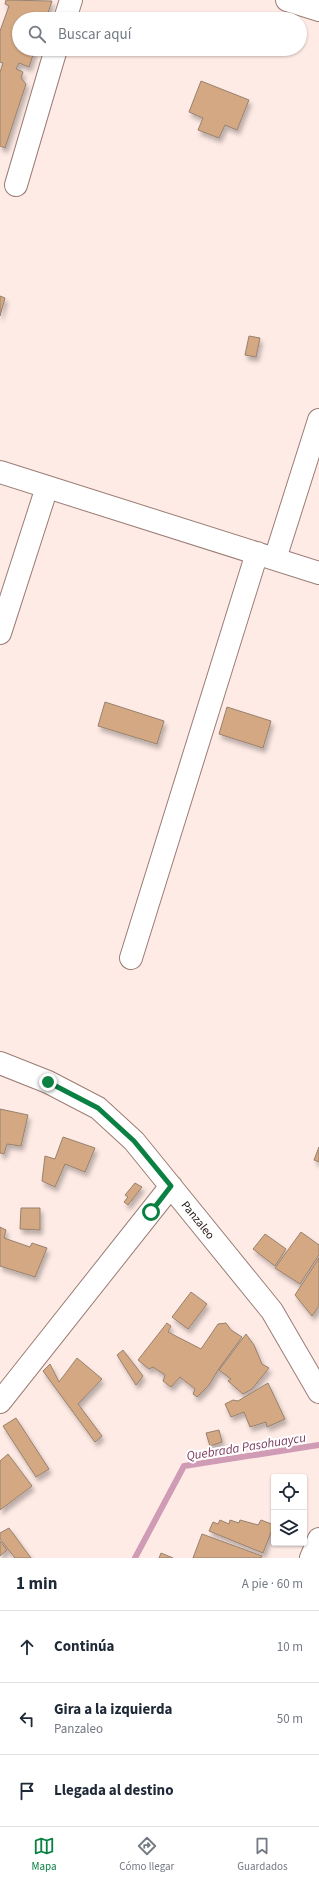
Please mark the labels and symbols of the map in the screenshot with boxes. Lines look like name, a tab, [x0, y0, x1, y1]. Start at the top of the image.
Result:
route end	[39, 1073, 57, 1091]
street label: Panzaleo	[177, 1197, 218, 1243]
route start	[142, 1203, 160, 1221]
water label: Quebrada Pasohuaycu	[185, 1429, 307, 1465]

